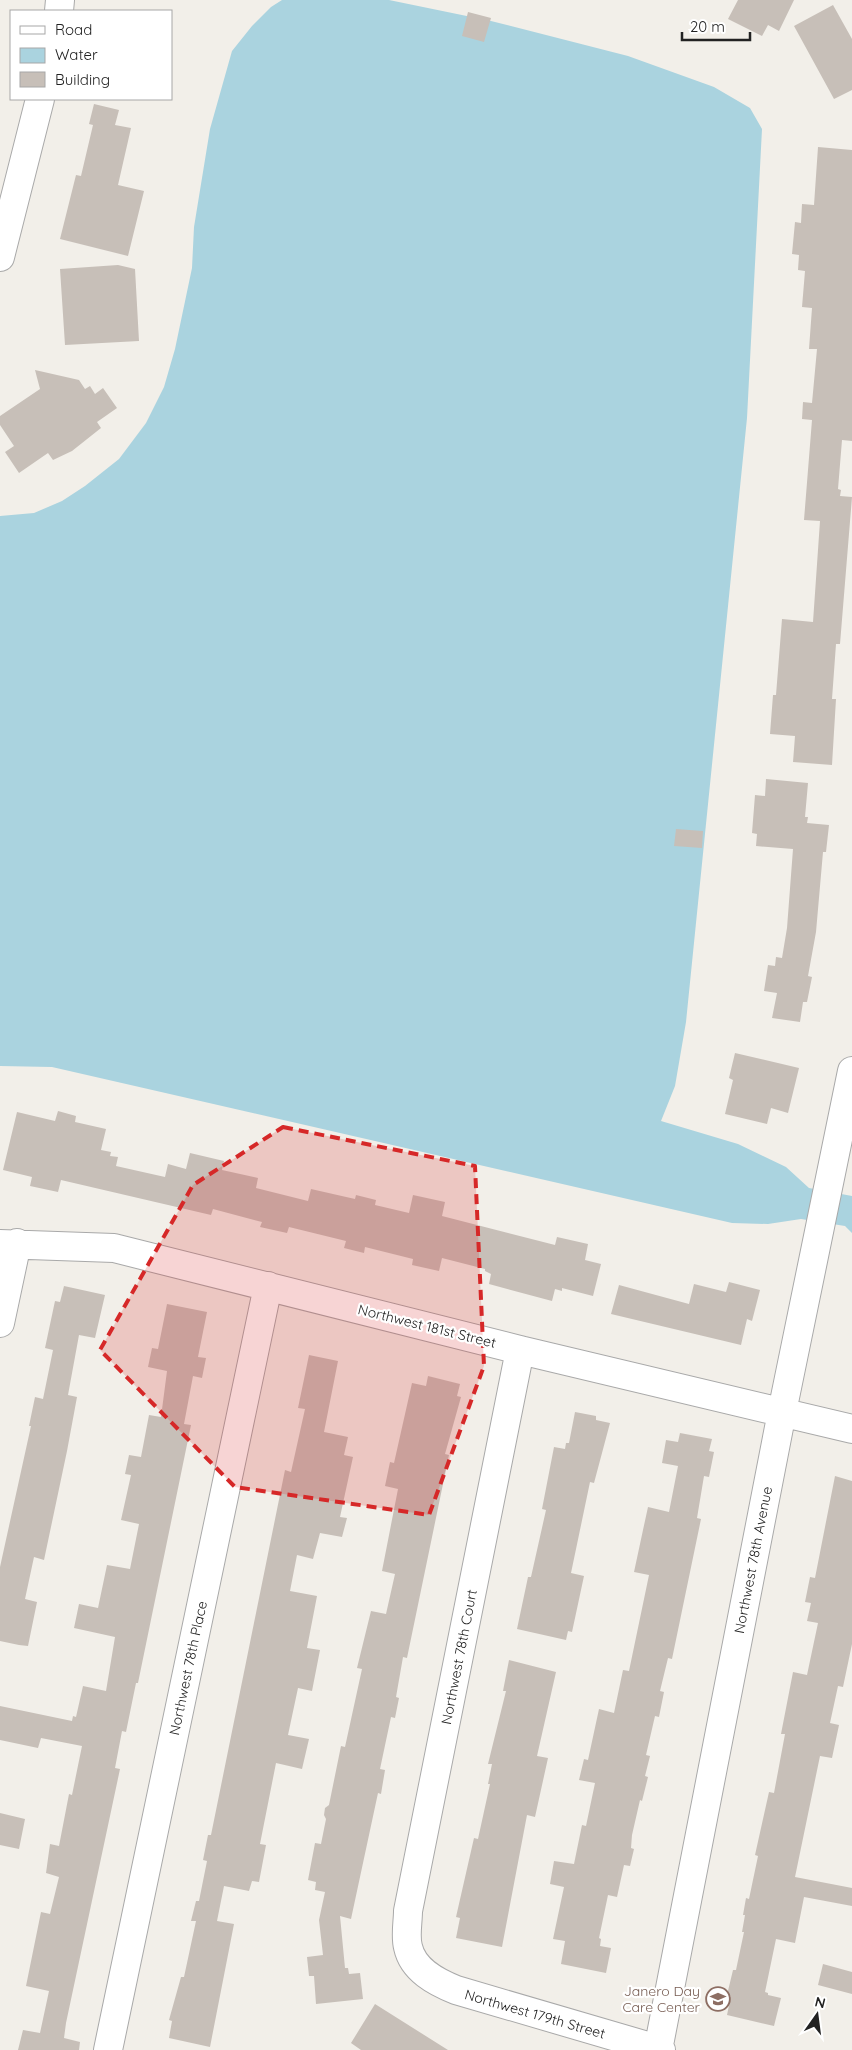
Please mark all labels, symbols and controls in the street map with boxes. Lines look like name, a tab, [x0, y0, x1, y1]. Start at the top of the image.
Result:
legend	[10, 10, 172, 100]
scale bar	[682, 10, 750, 42]
text: 20 m	[690, 17, 725, 36]
text: Road	[55, 20, 92, 39]
text: Water	[55, 45, 98, 64]
text: Building	[55, 70, 110, 89]
street label: Northwest 181st Street	[356, 1300, 498, 1352]
street label: Northwest 78th Avenue	[730, 1485, 776, 1635]
street label: Northwest 78th Court	[437, 1588, 481, 1726]
street label: Northwest 78th Place	[165, 1599, 211, 1737]
place label: Janero Day Care Center	[622, 1982, 701, 2016]
street label: Northwest 179th Street	[463, 1985, 608, 2043]
school or university icon: Janero Day Care Center	[705, 1986, 731, 2012]
north arrow	[792, 1990, 842, 2040]
text: N	[813, 1992, 827, 2012]

